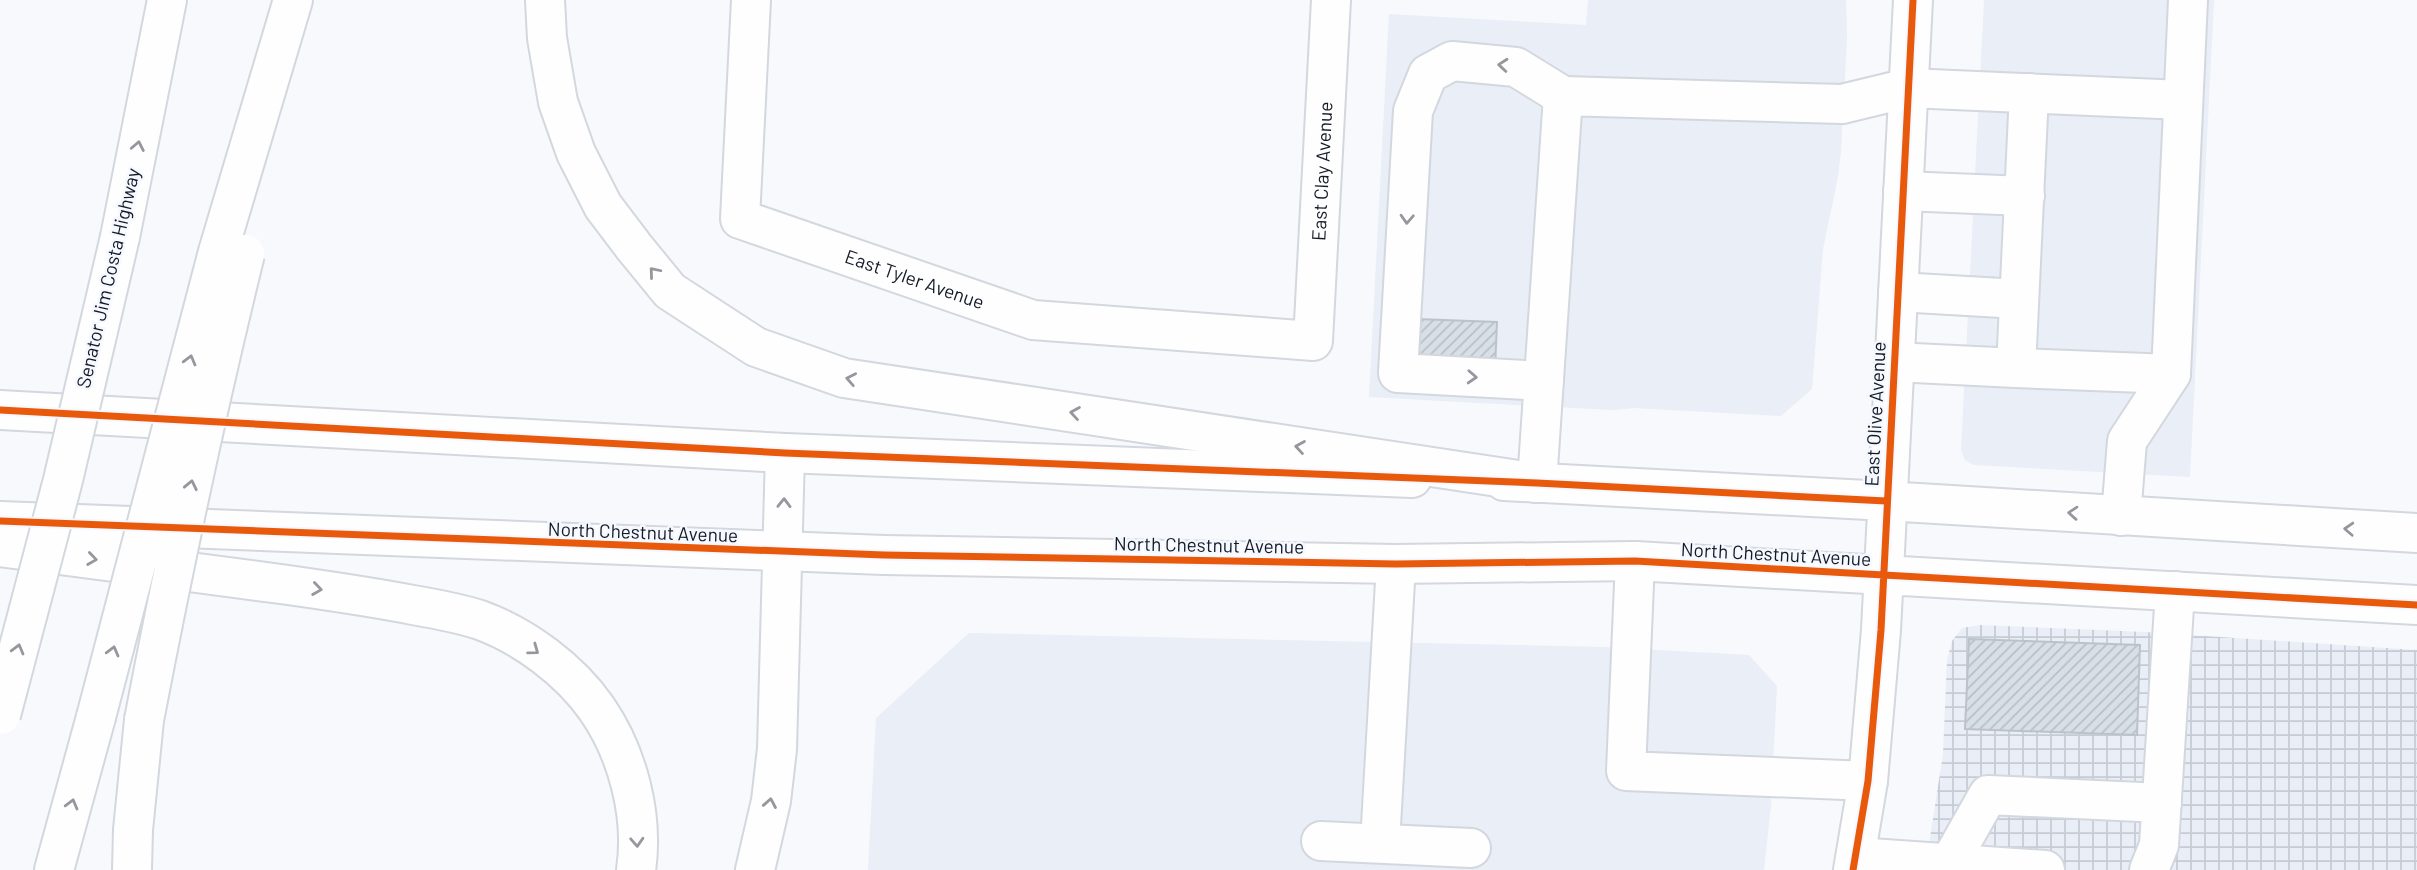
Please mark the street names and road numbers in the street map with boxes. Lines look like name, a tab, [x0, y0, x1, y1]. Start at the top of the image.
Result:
street label: East Clay Avenue	[1306, 101, 1337, 242]
street label: Senator Jim Costa Highway	[71, 166, 144, 390]
street label: East Tyler Avenue	[842, 244, 987, 313]
street label: East Olive Avenue	[1859, 341, 1890, 487]
street label: North Chestnut Avenue	[547, 517, 739, 546]
street label: North Chestnut Avenue	[1114, 531, 1304, 558]
street label: North Chestnut Avenue	[1680, 537, 1872, 570]

